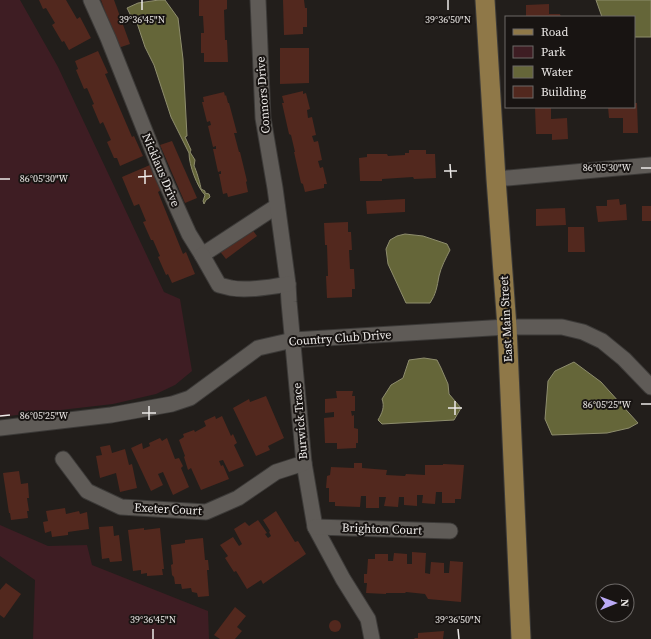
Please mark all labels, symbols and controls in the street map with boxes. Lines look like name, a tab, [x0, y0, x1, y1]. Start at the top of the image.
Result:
text: 39°36'45"N	[119, 13, 165, 26]
text: 39°36'50"N	[425, 13, 471, 26]
legend	[505, 16, 635, 108]
text: Road	[541, 24, 568, 40]
text: Park	[541, 44, 566, 60]
street label: Connors Drive	[252, 56, 274, 134]
text: Water	[541, 64, 573, 80]
text: Building	[541, 84, 586, 100]
street label: Nicklaus Drive	[138, 131, 184, 209]
text: 86°05'30"W	[583, 161, 632, 174]
text: 86°05'30"W	[20, 172, 69, 185]
street label: East Main Street	[496, 275, 516, 363]
street label: Country Club Drive	[288, 326, 392, 350]
street label: Burwick Trace	[289, 382, 311, 460]
text: 86°05'25"W	[583, 398, 632, 411]
text: 86°05'25"W	[20, 409, 69, 422]
street label: Exeter Court	[134, 499, 202, 519]
street label: Brighton Court	[342, 520, 422, 538]
north arrow	[595, 583, 635, 623]
text: N	[617, 599, 632, 607]
text: 39°36'45"N	[130, 613, 176, 626]
text: 39°36'50"N	[435, 613, 481, 626]

